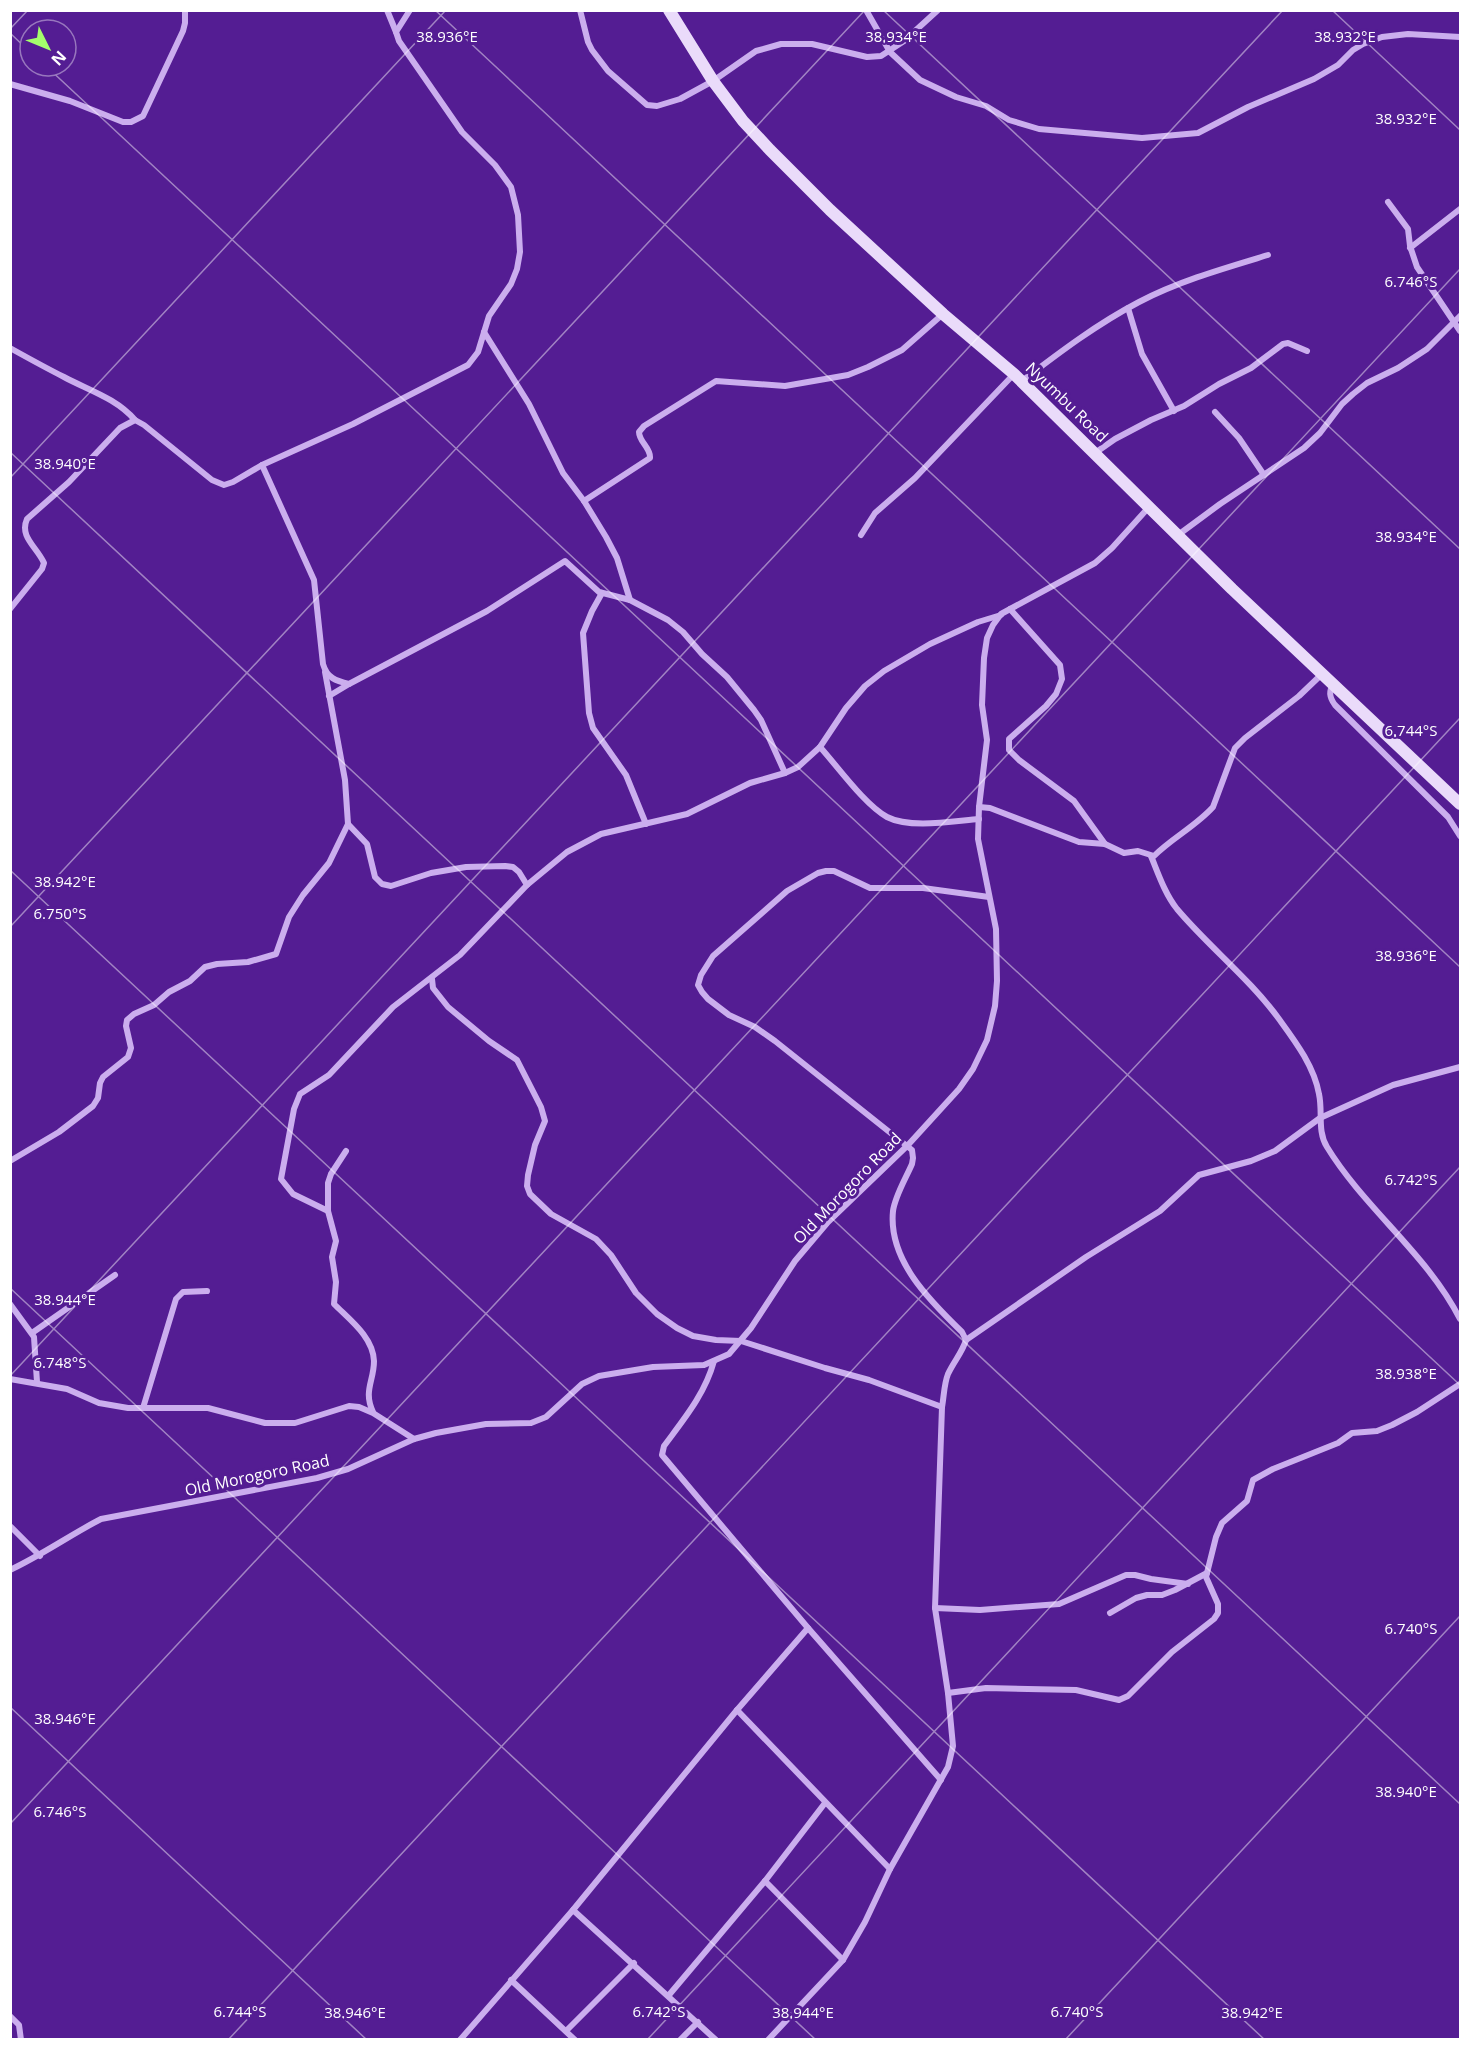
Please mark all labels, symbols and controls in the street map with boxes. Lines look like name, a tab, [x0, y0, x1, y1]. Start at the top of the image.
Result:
north arrow	[18, 18, 78, 78]
text: 38.936°E	[416, 26, 478, 46]
text: 38.934°E	[865, 26, 927, 46]
text: 38.932°E	[1314, 26, 1376, 46]
text: N	[46, 46, 71, 70]
text: 38.932°E	[1375, 108, 1437, 128]
text: 6.746°S	[1385, 271, 1437, 291]
street label: Nyumbu Road	[1021, 357, 1113, 447]
text: 38.940°E	[34, 453, 96, 473]
text: 38.934°E	[1375, 526, 1437, 546]
text: 6.744°S	[1385, 720, 1437, 740]
text: 38.942°E	[34, 871, 96, 891]
text: 6.750°S	[34, 903, 86, 923]
text: 38.936°E	[1375, 945, 1437, 965]
street label: Old Morogoro Road	[788, 1127, 906, 1249]
text: 6.742°S	[1385, 1169, 1437, 1189]
text: 38.944°E	[34, 1289, 96, 1309]
text: 6.748°S	[34, 1352, 86, 1372]
text: 38.938°E	[1375, 1363, 1437, 1383]
street label: Old Morogoro Road	[183, 1449, 331, 1501]
text: 6.740°S	[1385, 1618, 1437, 1638]
text: 38.946°E	[34, 1708, 96, 1728]
text: 38.940°E	[1375, 1781, 1437, 1801]
text: 6.746°S	[34, 1801, 86, 1821]
text: 6.744°S	[214, 2001, 266, 2021]
text: 6.742°S	[633, 2001, 685, 2021]
text: 6.740°S	[1051, 2001, 1103, 2021]
text: 38.946°E	[324, 2002, 386, 2022]
text: 38.944°E	[772, 2002, 834, 2022]
text: 38.942°E	[1221, 2002, 1283, 2022]

